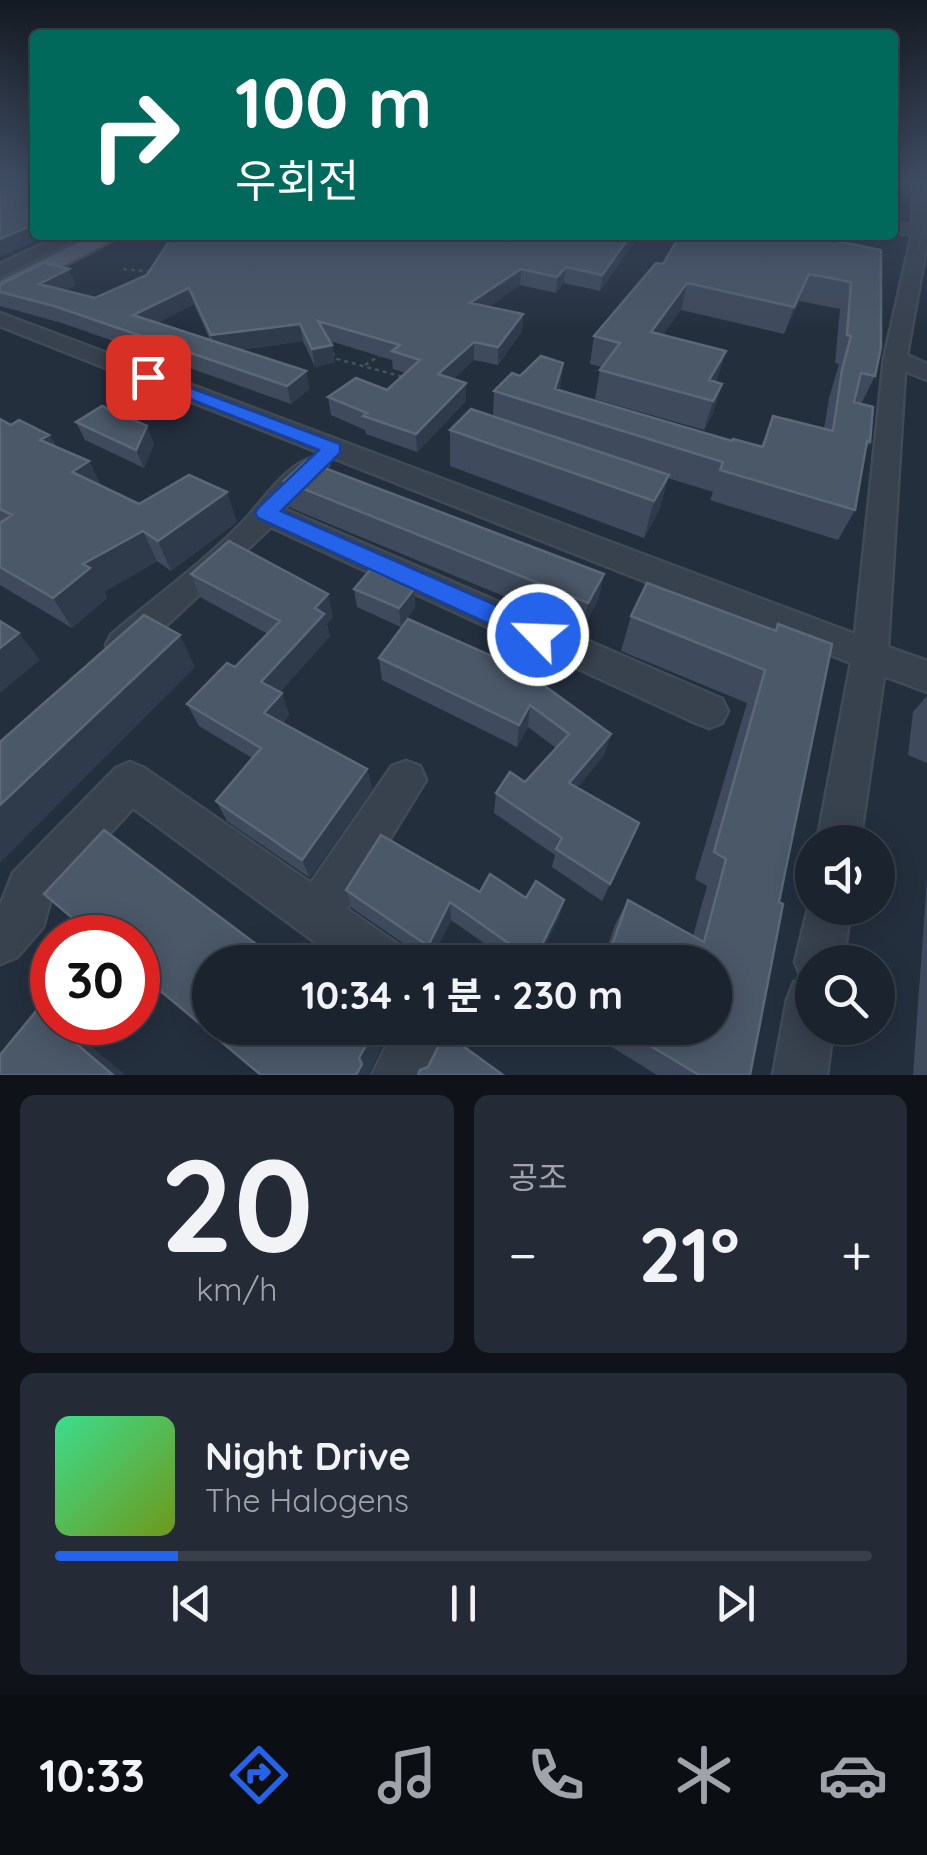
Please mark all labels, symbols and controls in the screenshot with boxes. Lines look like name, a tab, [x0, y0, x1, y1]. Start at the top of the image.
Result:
text: 100 m	[235, 58, 432, 146]
icon: right	[70, 70, 200, 200]
text: 우회전	[235, 152, 359, 208]
pin	[106, 335, 191, 420]
icon: arrive	[121, 350, 176, 405]
position arrow	[486, 583, 590, 687]
map controls	[795, 825, 895, 1045]
button: sound	[795, 825, 895, 925]
speed limit sign: 30	[30, 915, 160, 1045]
button: search	[795, 945, 895, 1045]
text: 10:34 · 1 분 · 230 m	[301, 971, 623, 1019]
text: 20	[160, 1122, 314, 1285]
text: 공조	[509, 1157, 567, 1197]
text: 21°	[638, 1207, 740, 1301]
text: −	[509, 1220, 537, 1289]
text: +	[841, 1220, 872, 1289]
text: km/h	[196, 1269, 277, 1309]
text: Night Drive	[205, 1432, 411, 1480]
text: The Halogens	[205, 1480, 409, 1520]
icon: previous	[164, 1576, 219, 1631]
icon: pause	[436, 1576, 491, 1631]
icon: next	[708, 1576, 763, 1631]
icon: directions	[224, 1740, 294, 1810]
icon: music	[372, 1740, 442, 1810]
icon: phone	[521, 1740, 591, 1810]
icon: climate	[669, 1740, 739, 1810]
icon: car	[818, 1740, 888, 1810]
text: 10:33	[39, 1747, 145, 1803]

